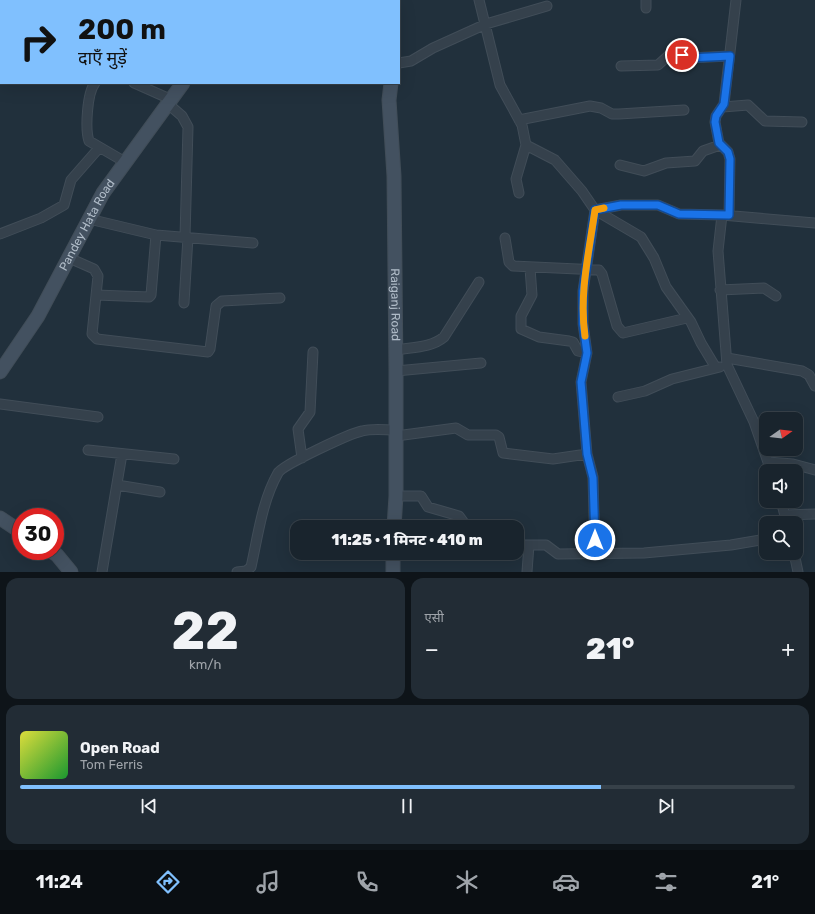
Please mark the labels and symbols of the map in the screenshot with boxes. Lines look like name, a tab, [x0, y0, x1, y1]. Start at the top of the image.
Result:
pin	[665, 38, 699, 72]
street label: Pandey Hata Road	[56, 176, 118, 273]
street label: Raiganj Road	[388, 268, 403, 341]
north arrow	[759, 412, 803, 456]
speed limit sign: 30	[12, 508, 64, 560]
position arrow	[574, 519, 616, 561]

